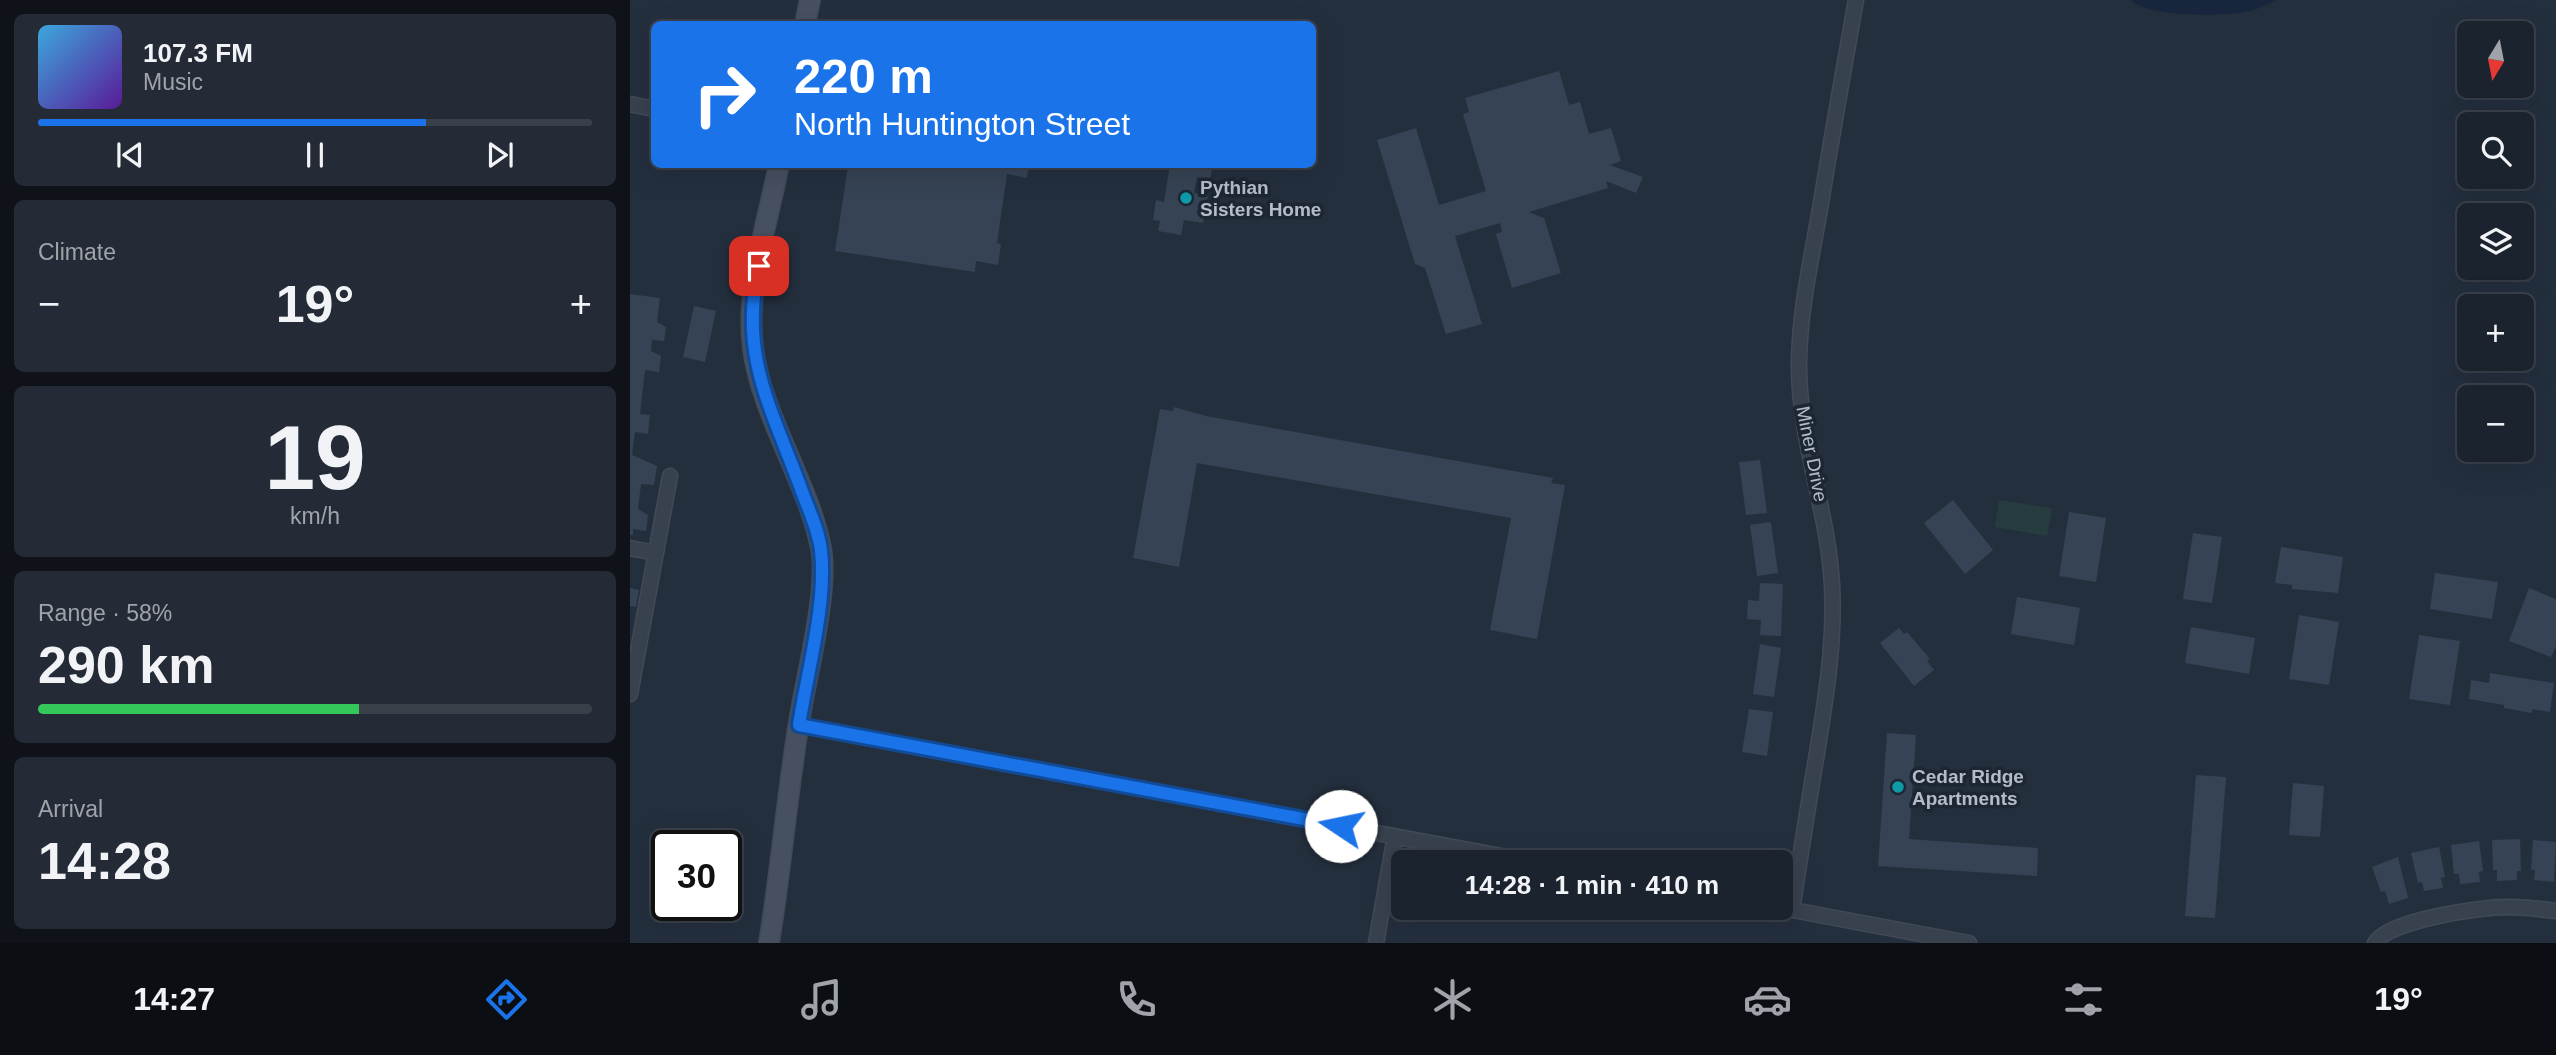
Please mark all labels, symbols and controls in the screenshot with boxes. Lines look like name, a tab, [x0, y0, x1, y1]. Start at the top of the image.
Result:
north arrow	[2457, 21, 2534, 98]
map controls	[2457, 21, 2534, 462]
text: 107.3 FM	[143, 38, 253, 68]
icon: right	[679, 49, 770, 140]
text: 220 m	[794, 49, 933, 103]
text: Music	[143, 69, 203, 95]
text: North Huntington Street	[794, 106, 1130, 142]
button: search	[2457, 112, 2534, 189]
icon: previous	[111, 136, 149, 174]
icon: pause	[296, 136, 334, 174]
icon: next	[481, 136, 519, 174]
place label: Pythian Sisters Home	[1200, 177, 1321, 220]
marker: Pythian Sisters Home	[1178, 190, 1194, 206]
button: layers	[2457, 203, 2534, 280]
pin	[729, 236, 789, 296]
text: Climate	[38, 239, 116, 265]
icon: arrive	[740, 247, 778, 285]
text: 19°	[276, 275, 354, 333]
text: −	[38, 283, 60, 325]
text: +	[570, 283, 592, 325]
button: +	[2457, 294, 2534, 371]
button: −	[2457, 385, 2534, 462]
street label: Miner Drive	[1792, 404, 1832, 504]
text: 19	[264, 407, 366, 508]
text: km/h	[290, 503, 340, 529]
text: Range · 58%	[38, 600, 172, 626]
text: 290 km	[38, 636, 214, 694]
place label: Cedar Ridge Apartments	[1912, 766, 2024, 809]
marker: Cedar Ridge Apartments	[1890, 779, 1906, 795]
position arrow	[1304, 789, 1378, 863]
text: Arrival	[38, 796, 103, 822]
speed limit sign: 30	[651, 830, 742, 921]
text: 14:28	[38, 832, 171, 890]
text: 14:28 · 1 min · 410 m	[1465, 870, 1719, 900]
icon: directions	[482, 975, 531, 1024]
icon: music	[797, 975, 846, 1024]
icon: phone	[1112, 975, 1161, 1024]
icon: climate	[1428, 975, 1477, 1024]
icon: car	[1743, 975, 1792, 1024]
icon: filters	[2059, 975, 2108, 1024]
text: 14:27	[133, 981, 215, 1017]
text: 19°	[2374, 981, 2423, 1017]

